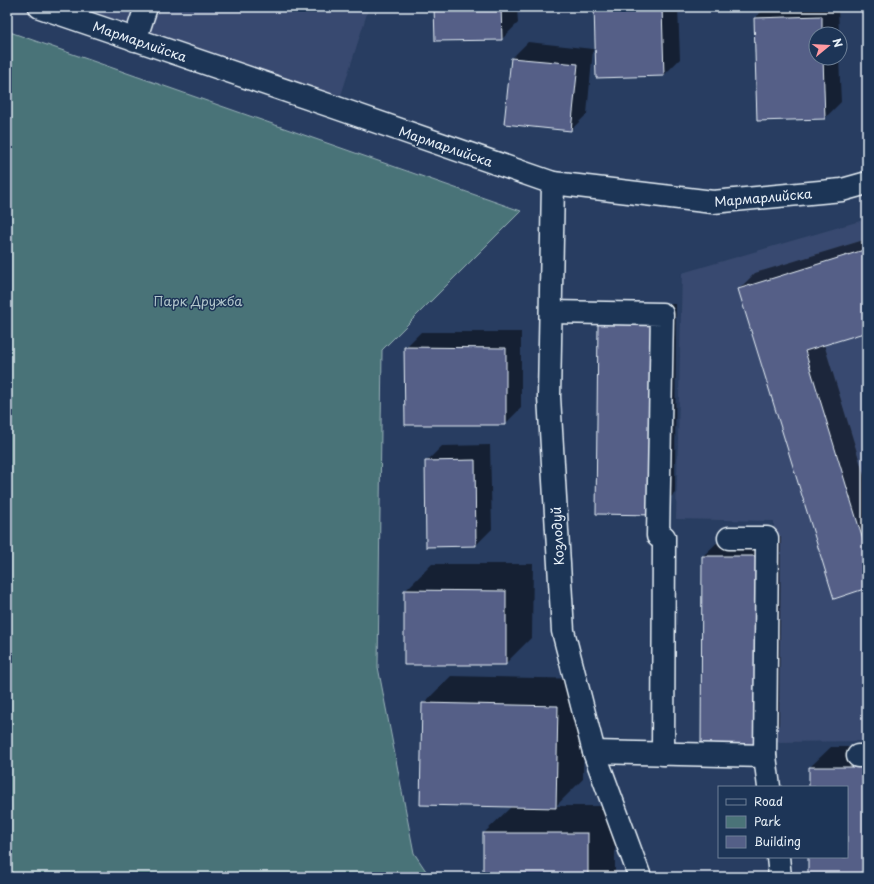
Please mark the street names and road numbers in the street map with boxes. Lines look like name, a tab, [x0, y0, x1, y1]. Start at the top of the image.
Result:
street label: Мармарлийска	[91, 16, 190, 66]
street label: Мармарлийска	[397, 121, 496, 171]
street label: Мармарлийска	[713, 183, 814, 211]
street label: Козлодуй	[546, 506, 568, 566]

